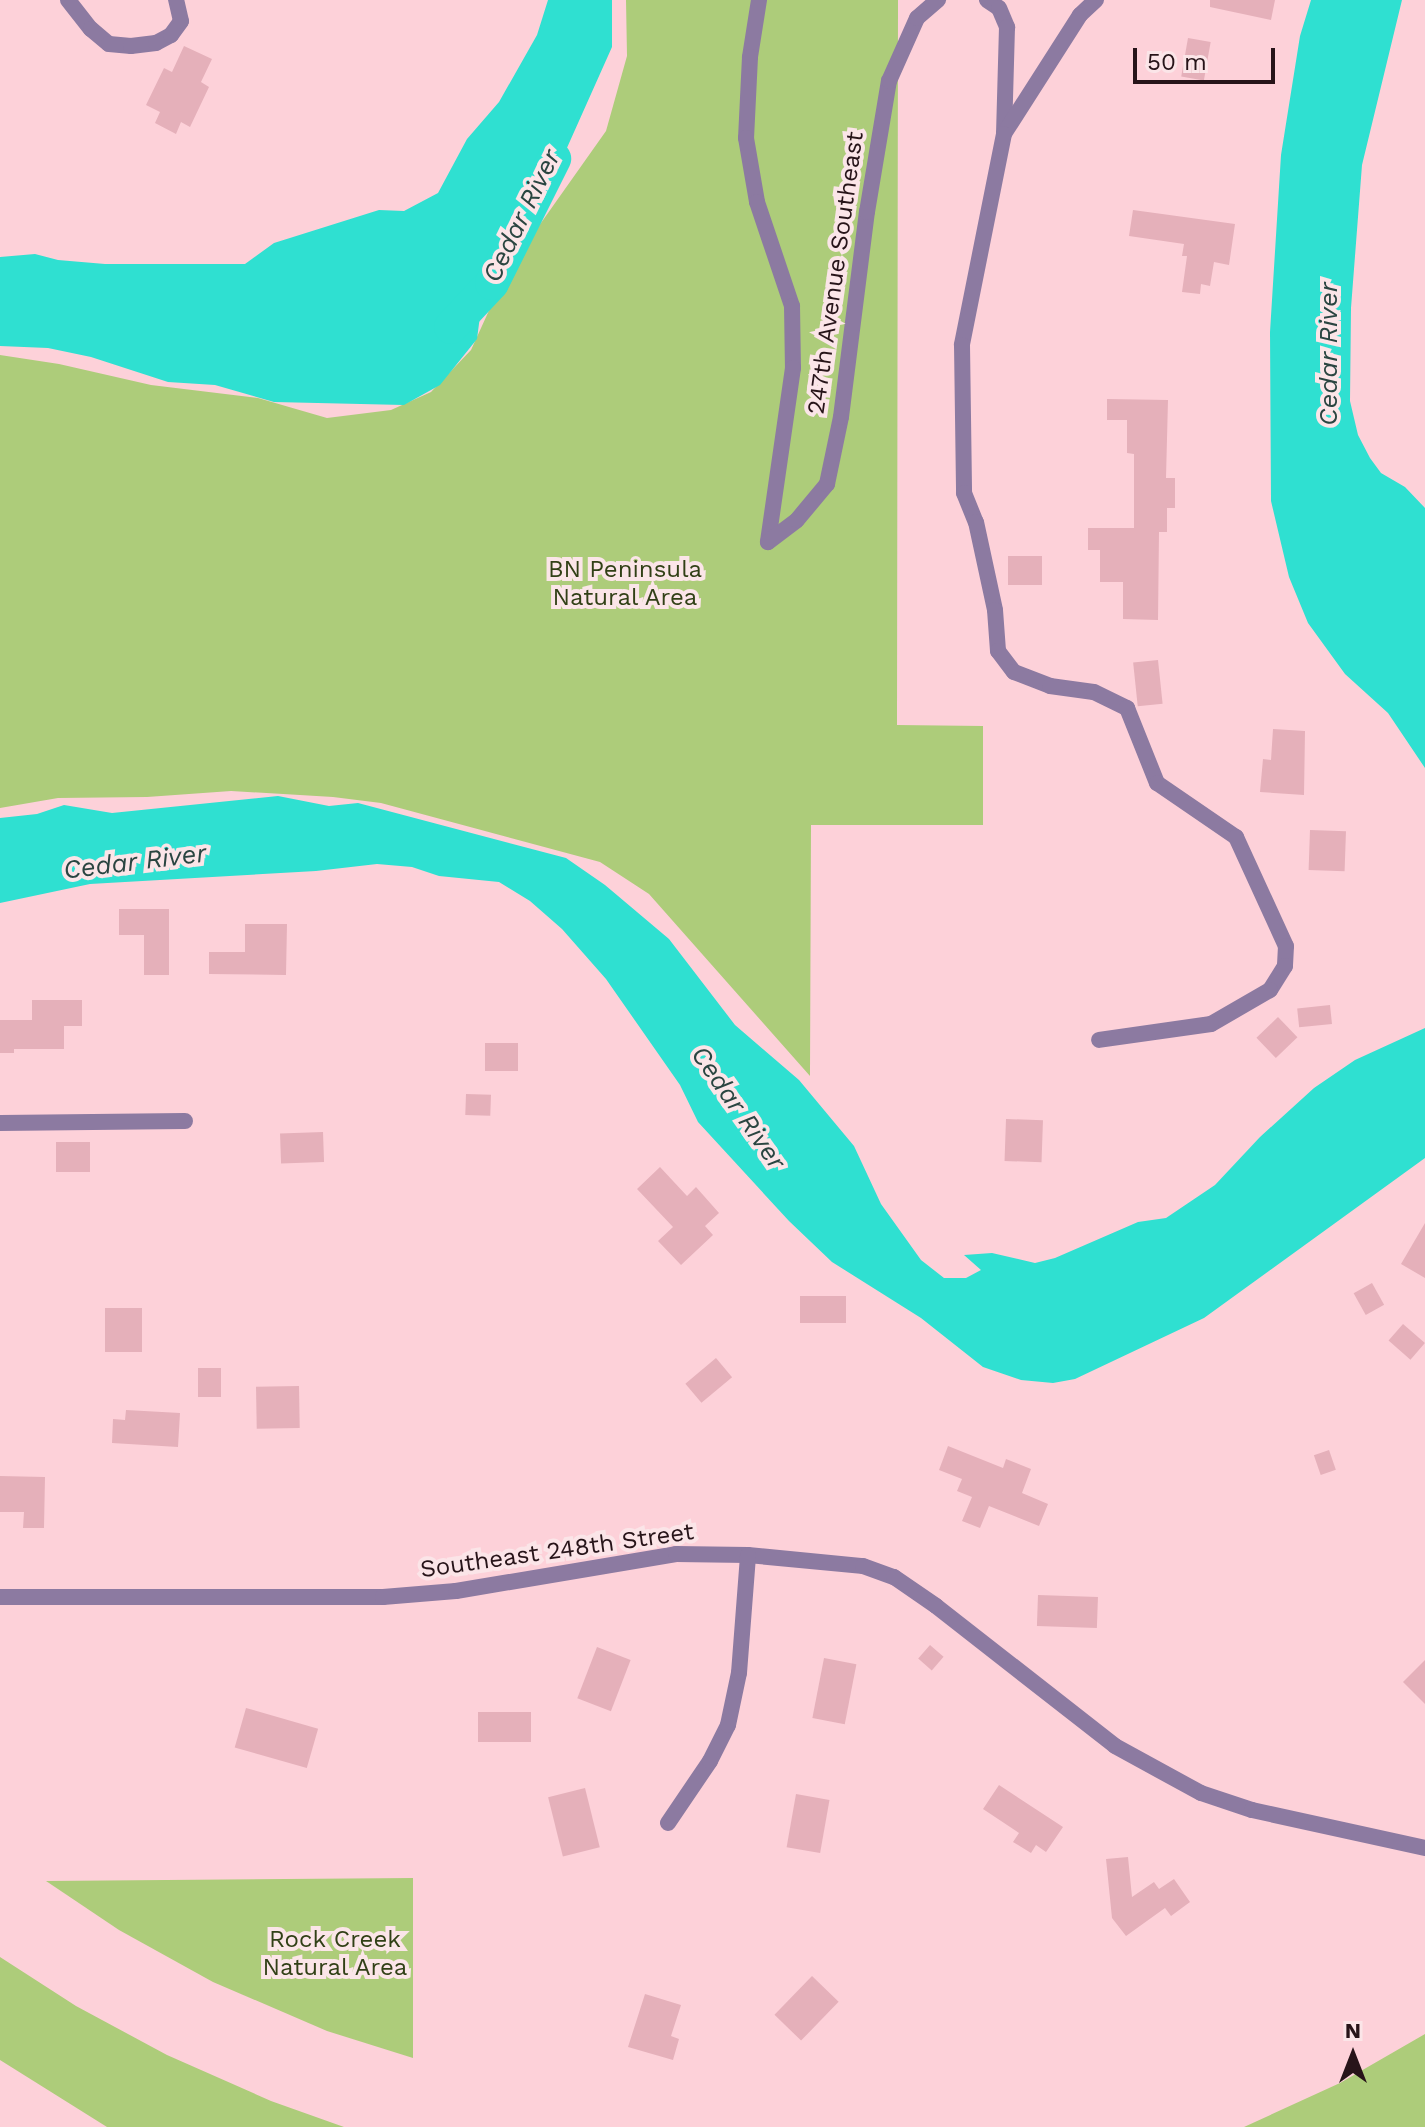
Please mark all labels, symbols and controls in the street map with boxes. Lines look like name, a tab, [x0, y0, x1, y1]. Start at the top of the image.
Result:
scale bar	[1137, 32, 1279, 82]
text: 50 m	[1147, 48, 1207, 76]
street label: 247th Avenue Southeast	[802, 129, 870, 417]
water label: Cedar River	[476, 144, 568, 288]
water label: Cedar River	[1313, 282, 1345, 426]
park label: BN Peninsula Natural Area	[548, 556, 702, 612]
water label: Cedar River	[61, 838, 209, 886]
water label: Cedar River	[684, 1040, 792, 1176]
street label: Southeast 248th Street	[418, 1518, 696, 1584]
park label: Rock Creek Natural Area	[262, 1926, 408, 1982]
north arrow	[1313, 2015, 1393, 2095]
text: N	[1345, 2018, 1361, 2043]

